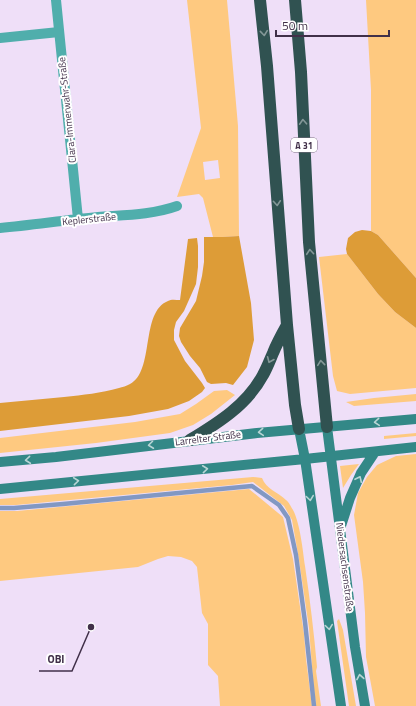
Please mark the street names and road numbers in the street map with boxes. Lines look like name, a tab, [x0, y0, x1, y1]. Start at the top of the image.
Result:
street label: Clara-Immerwahr-Straße	[54, 56, 80, 164]
road number: A 31	[291, 138, 317, 152]
street label: Keplerstraße	[61, 209, 117, 229]
street label: Larrelter Straße	[174, 427, 242, 449]
street label: Niedersachsenstraße	[332, 522, 358, 612]

